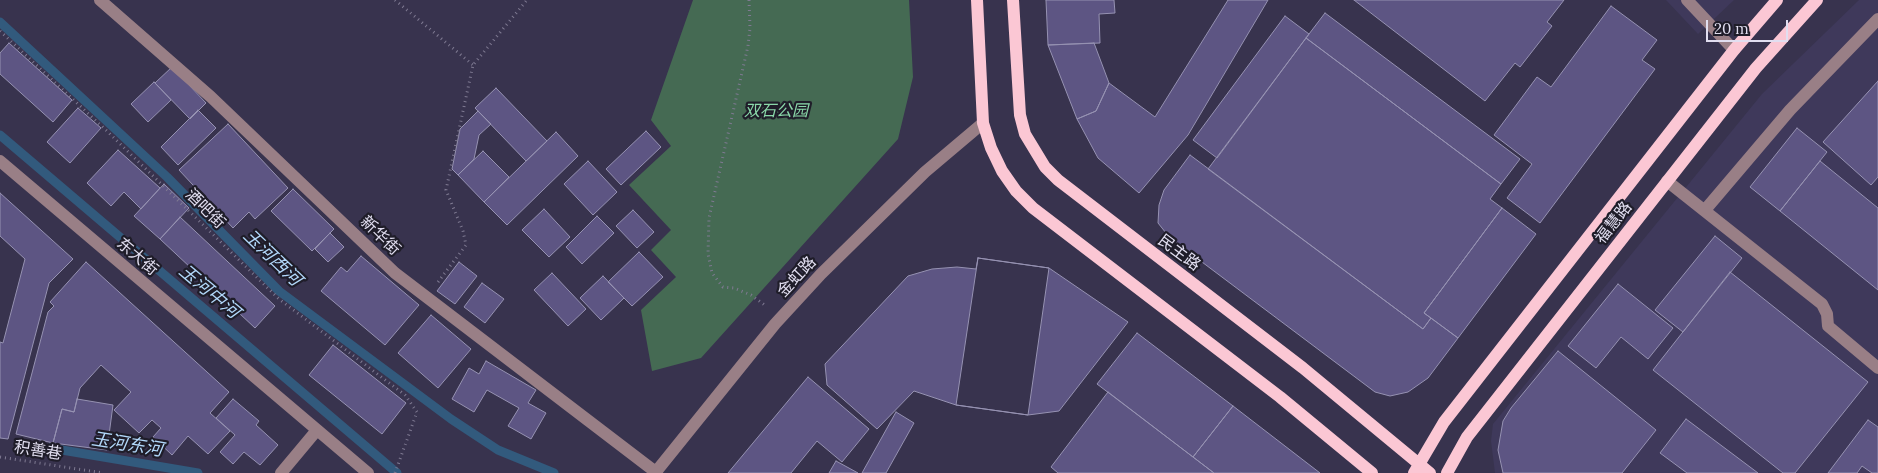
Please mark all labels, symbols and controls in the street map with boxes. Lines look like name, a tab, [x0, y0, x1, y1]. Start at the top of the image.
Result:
scale bar	[1708, 10, 1790, 42]
text: 20 m	[1714, 19, 1749, 38]
park label: 双石公园	[744, 101, 808, 121]
street label: 酒吧街	[181, 185, 229, 233]
street label: 福慧路	[1592, 198, 1636, 248]
street label: 新华街	[356, 212, 404, 260]
water label: 玉河西河	[239, 225, 305, 291]
street label: 民主路	[1154, 231, 1204, 275]
street label: 东大街	[112, 234, 162, 280]
street label: 金虹路	[774, 253, 820, 301]
water label: 玉河中河	[174, 261, 244, 323]
water label: 玉河东河	[90, 429, 164, 461]
street label: 积善巷	[13, 438, 63, 464]

